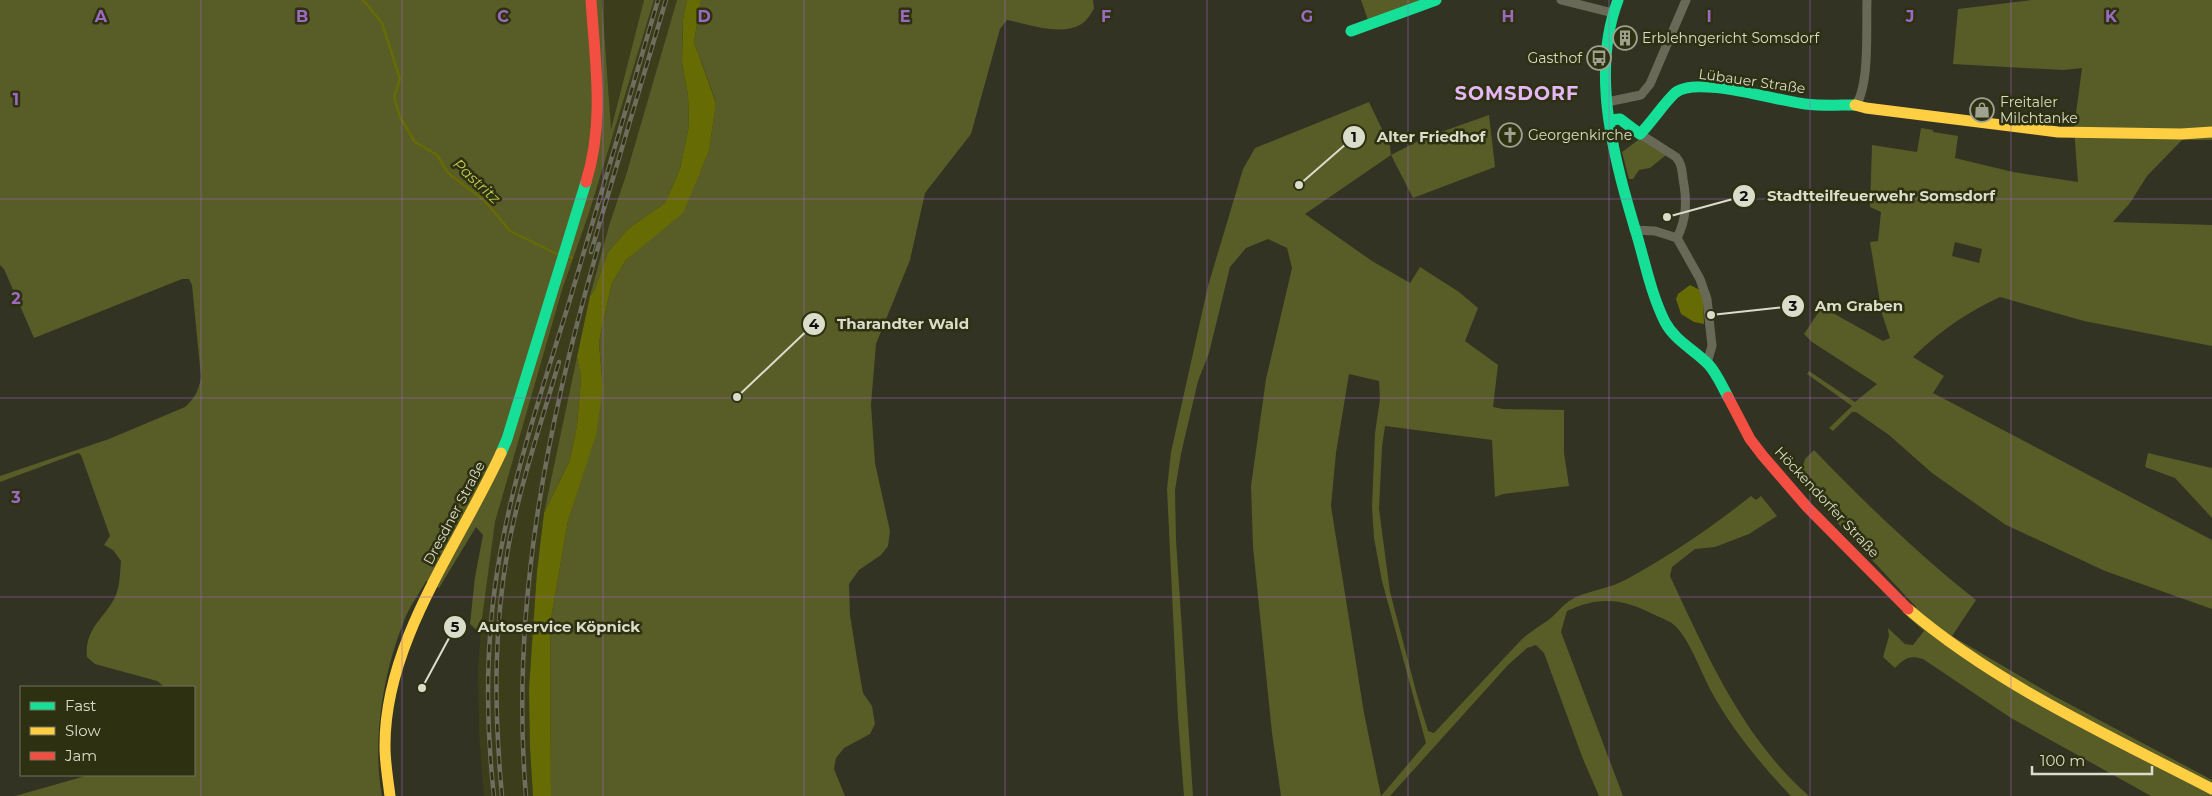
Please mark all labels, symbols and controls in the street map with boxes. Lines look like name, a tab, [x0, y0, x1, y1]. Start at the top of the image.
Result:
text: A	[94, 7, 108, 26]
text: B	[296, 7, 308, 26]
text: C	[497, 7, 509, 26]
text: D	[697, 7, 711, 26]
text: E	[900, 7, 910, 26]
text: F	[1101, 7, 1111, 26]
text: G	[1301, 7, 1313, 26]
text: H	[1502, 7, 1514, 26]
text: I	[1706, 7, 1712, 26]
text: J	[1905, 7, 1914, 26]
text: K	[2105, 7, 2118, 26]
building icon: Erblehngericht Somsdorf	[1612, 25, 1638, 51]
place label: Erblehngericht Somsdorf	[1642, 29, 1820, 47]
bus stop icon: Gasthof	[1586, 45, 1612, 71]
place label: Gasthof	[1527, 49, 1583, 67]
street label: Lübauer Straße	[1697, 65, 1807, 97]
district label: SOMSDORF	[1455, 82, 1579, 105]
text: 1	[13, 90, 19, 109]
place label: Freitaler Milchtanke	[2000, 93, 2078, 127]
shop icon: Freitaler Milchtanke	[1969, 97, 1995, 123]
callout: Alter Friedhof	[1341, 122, 1495, 152]
church icon: Georgenkirche	[1497, 122, 1523, 148]
place label: Georgenkirche	[1528, 126, 1632, 144]
text: 1	[1351, 127, 1357, 146]
text: Alter Friedhof	[1376, 127, 1487, 146]
water label: Pastritz	[449, 154, 505, 208]
callout: Stadtteilfeuerwehr Somsdorf	[1732, 181, 2005, 211]
text: 2	[1740, 186, 1749, 205]
text: Stadtteilfeuerwehr Somsdorf	[1767, 186, 1996, 205]
text: 2	[11, 289, 21, 308]
callout: Am Graben	[1780, 291, 1913, 321]
text: 3	[1788, 296, 1798, 315]
text: Am Graben	[1814, 296, 1903, 315]
callout: Tharandter Wald	[802, 309, 979, 339]
text: 4	[809, 314, 820, 333]
text: Tharandter Wald	[837, 314, 969, 333]
street label: Höckendorfer Straße	[1771, 443, 1883, 561]
street label: Dresdner Straße	[419, 458, 489, 568]
text: 3	[10, 488, 21, 507]
callout: Autoservice Köpnick	[443, 612, 650, 642]
text: 5	[451, 617, 460, 636]
text: Autoservice Köpnick	[477, 617, 640, 636]
legend	[20, 686, 195, 776]
text: Fast	[65, 696, 96, 715]
text: Slow	[65, 721, 101, 740]
scale bar	[2032, 744, 2152, 776]
text: Jam	[64, 746, 97, 765]
text: 100 m	[2040, 751, 2085, 770]

